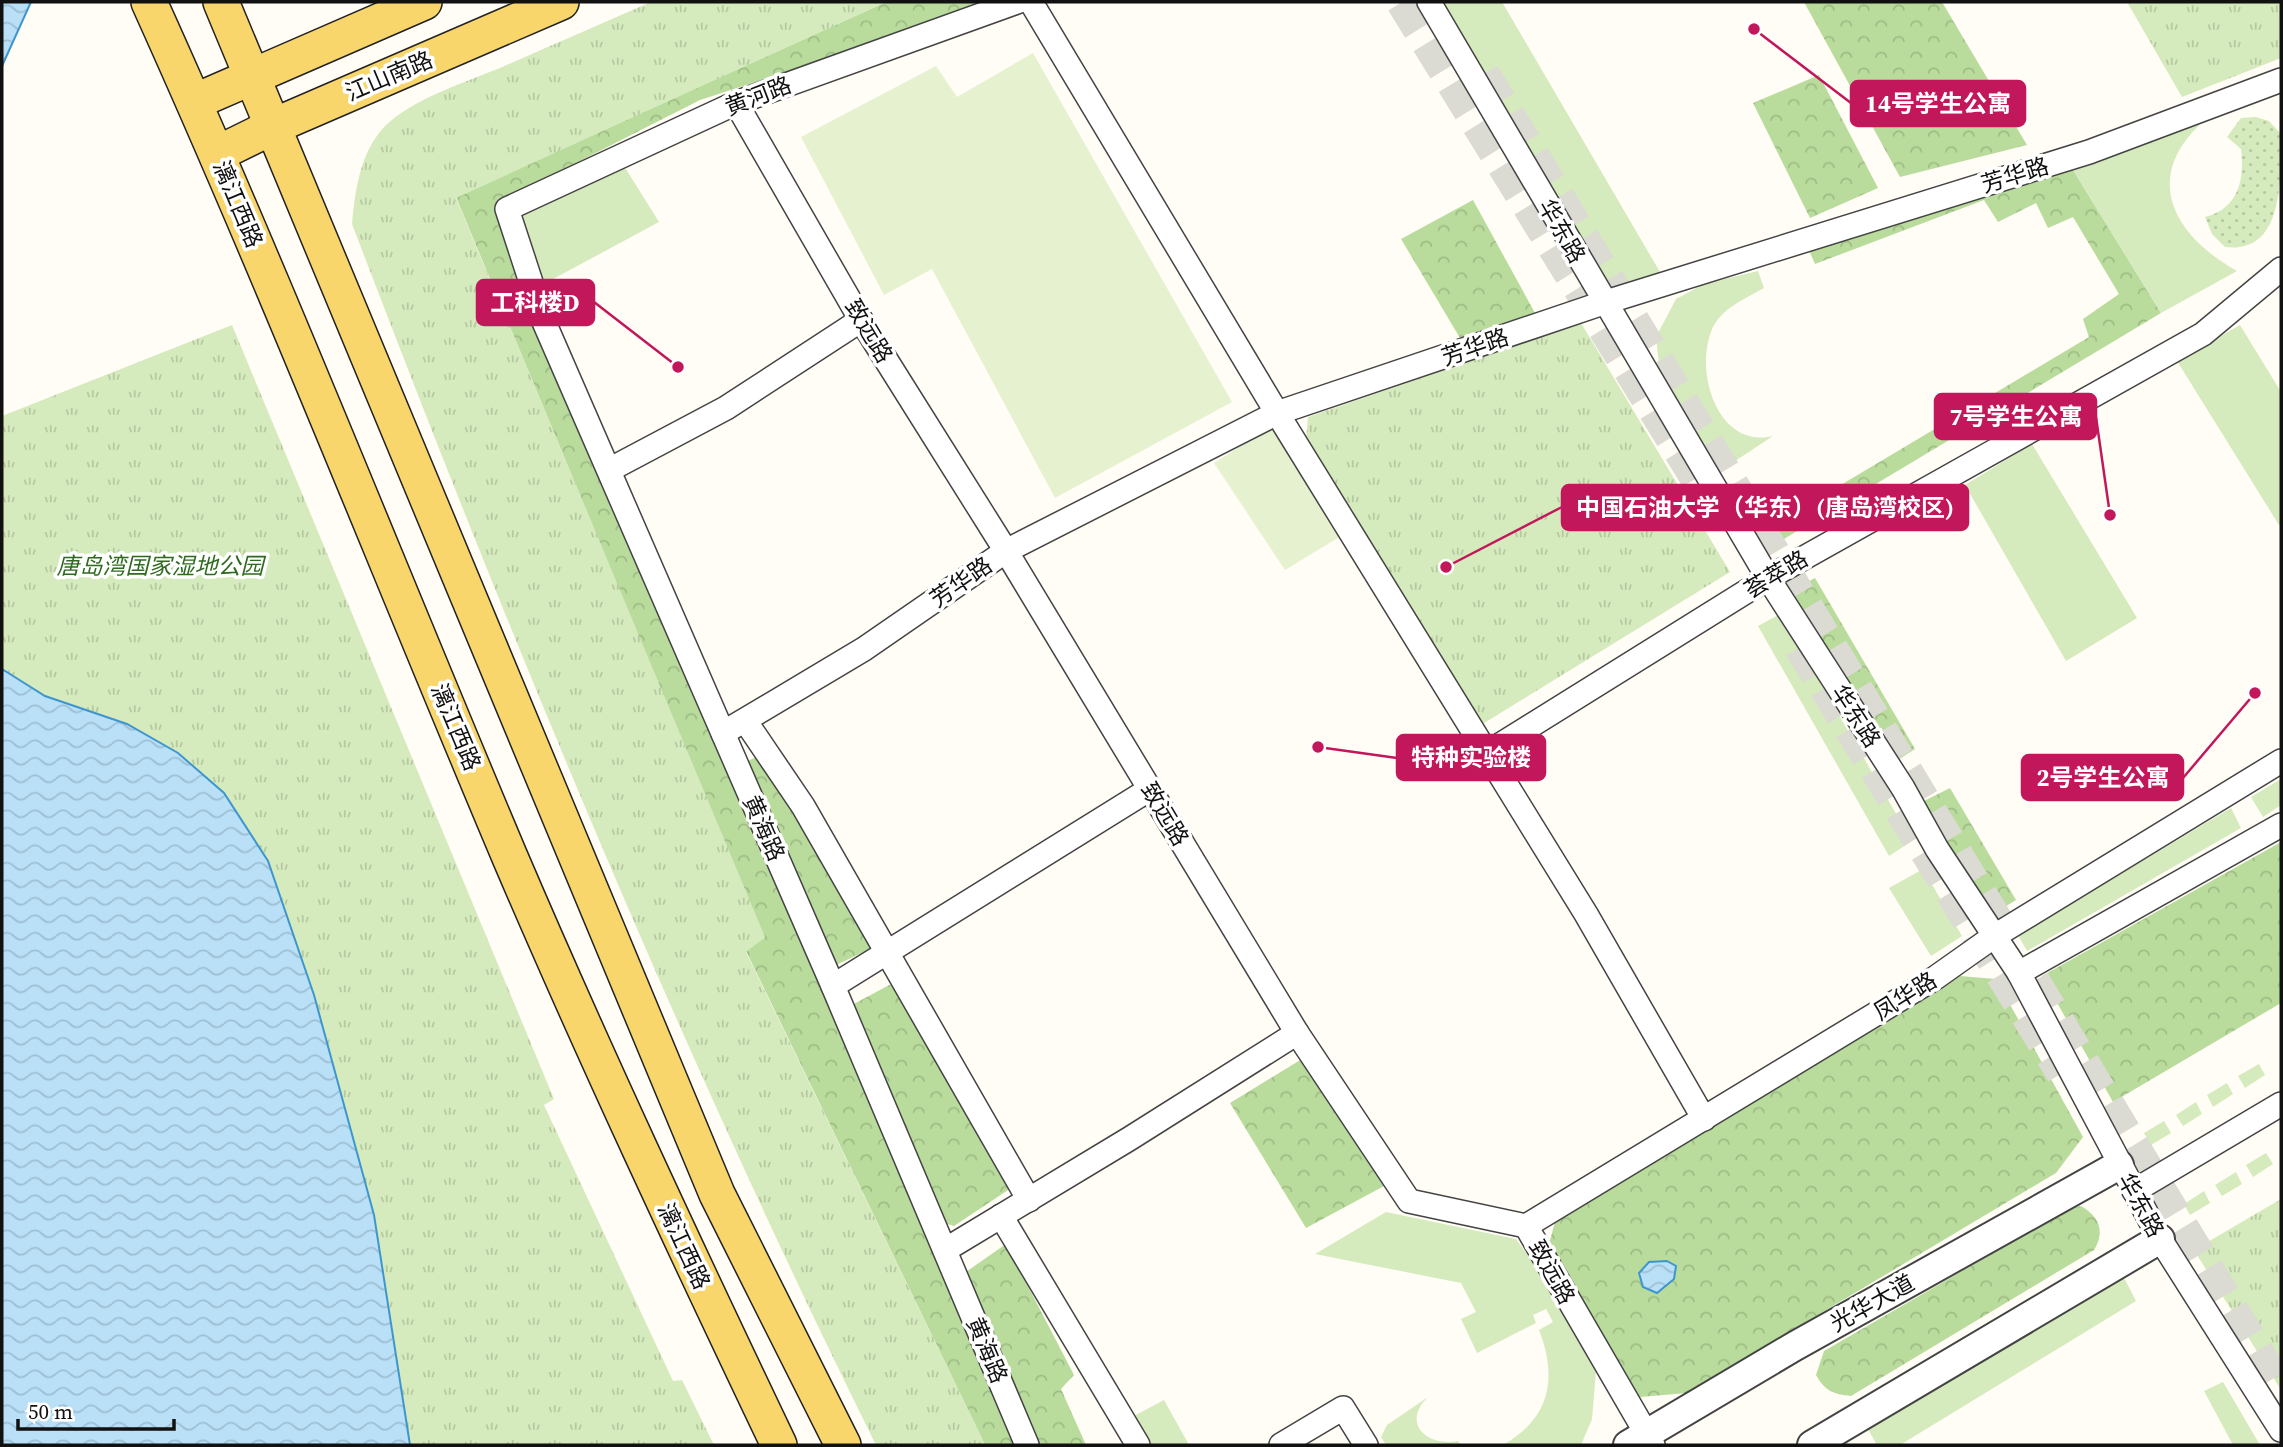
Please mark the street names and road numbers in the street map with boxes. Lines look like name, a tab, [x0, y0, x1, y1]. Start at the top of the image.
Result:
street label: 江山南路	[340, 43, 438, 109]
street label: 黄河路	[720, 69, 796, 123]
street label: 芳华路	[1977, 150, 2053, 200]
street label: 漓江西路	[205, 155, 271, 253]
street label: 华东路	[1531, 193, 1593, 269]
street label: 致远路	[838, 293, 900, 369]
street label: 芳华路	[1437, 321, 1513, 373]
street label: 荟萃路	[1738, 543, 1814, 605]
street label: 芳华路	[924, 549, 998, 615]
street label: 漓江西路	[423, 678, 489, 776]
street label: 华东路	[1824, 678, 1888, 754]
street label: 致远路	[1134, 776, 1196, 852]
street label: 黄海路	[735, 790, 793, 866]
street label: 凤华路	[1867, 964, 1943, 1028]
street label: 华东路	[2110, 1167, 2172, 1243]
street label: 漓江西路	[650, 1198, 718, 1294]
street label: 致远路	[1521, 1234, 1583, 1310]
street label: 光华大道	[1824, 1267, 1920, 1339]
street label: 黄海路	[959, 1312, 1015, 1388]

